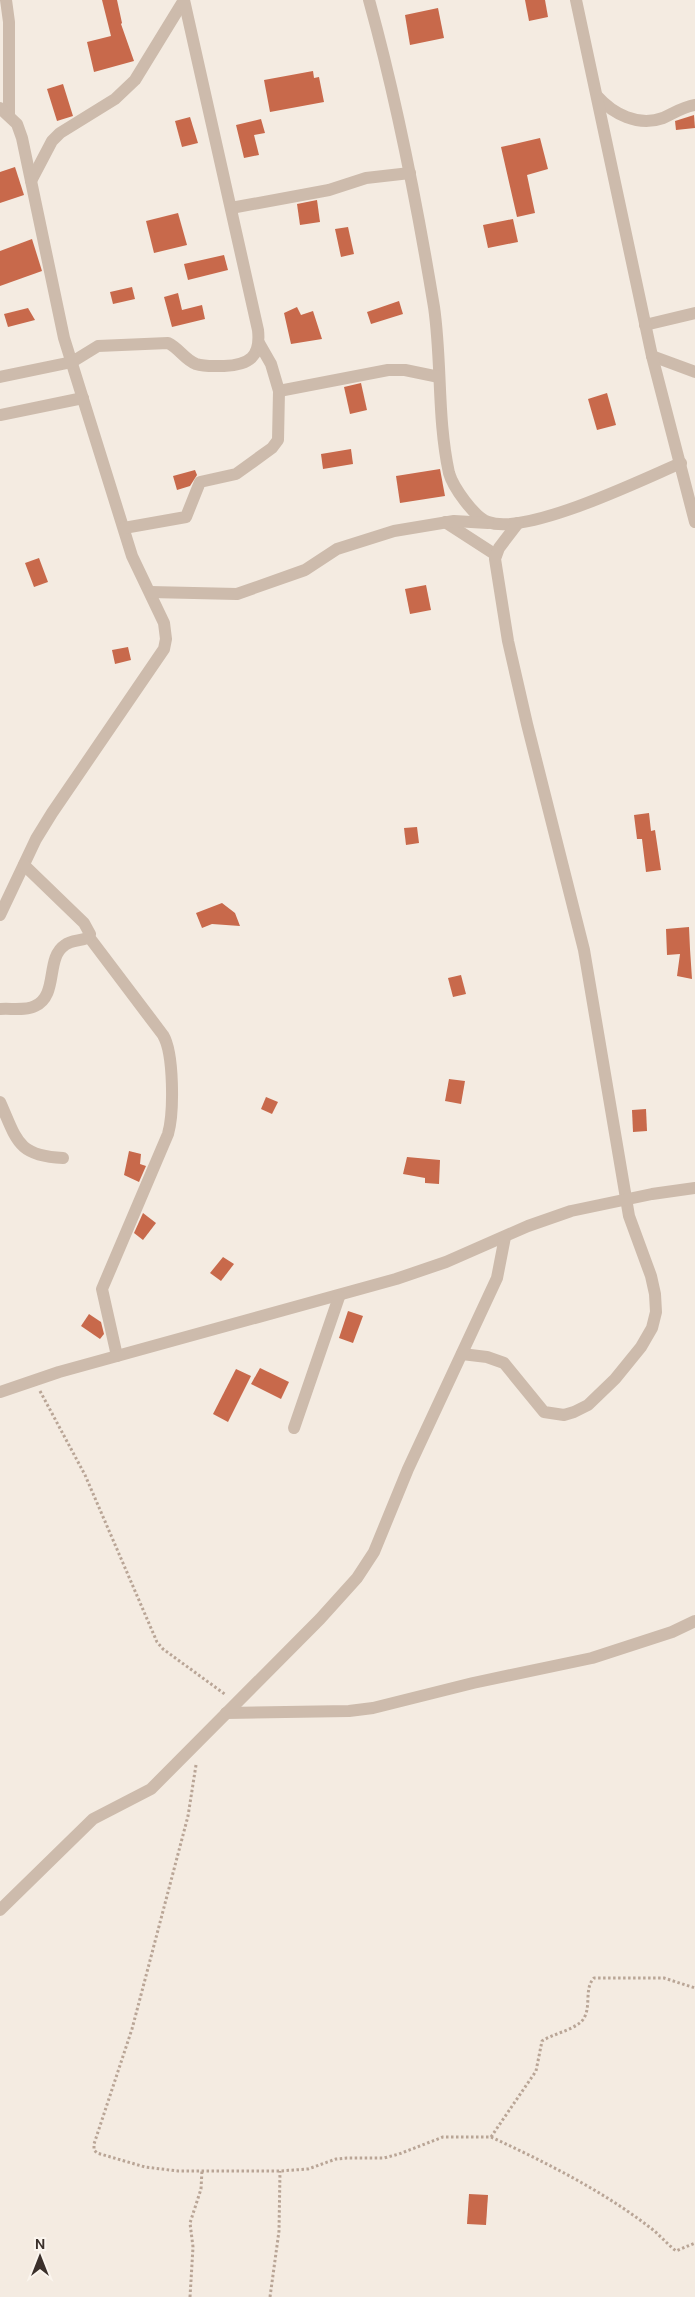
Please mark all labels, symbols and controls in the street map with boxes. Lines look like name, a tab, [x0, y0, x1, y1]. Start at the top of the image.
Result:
north arrow	[15, 2232, 65, 2282]
text: N	[35, 2235, 45, 2253]

